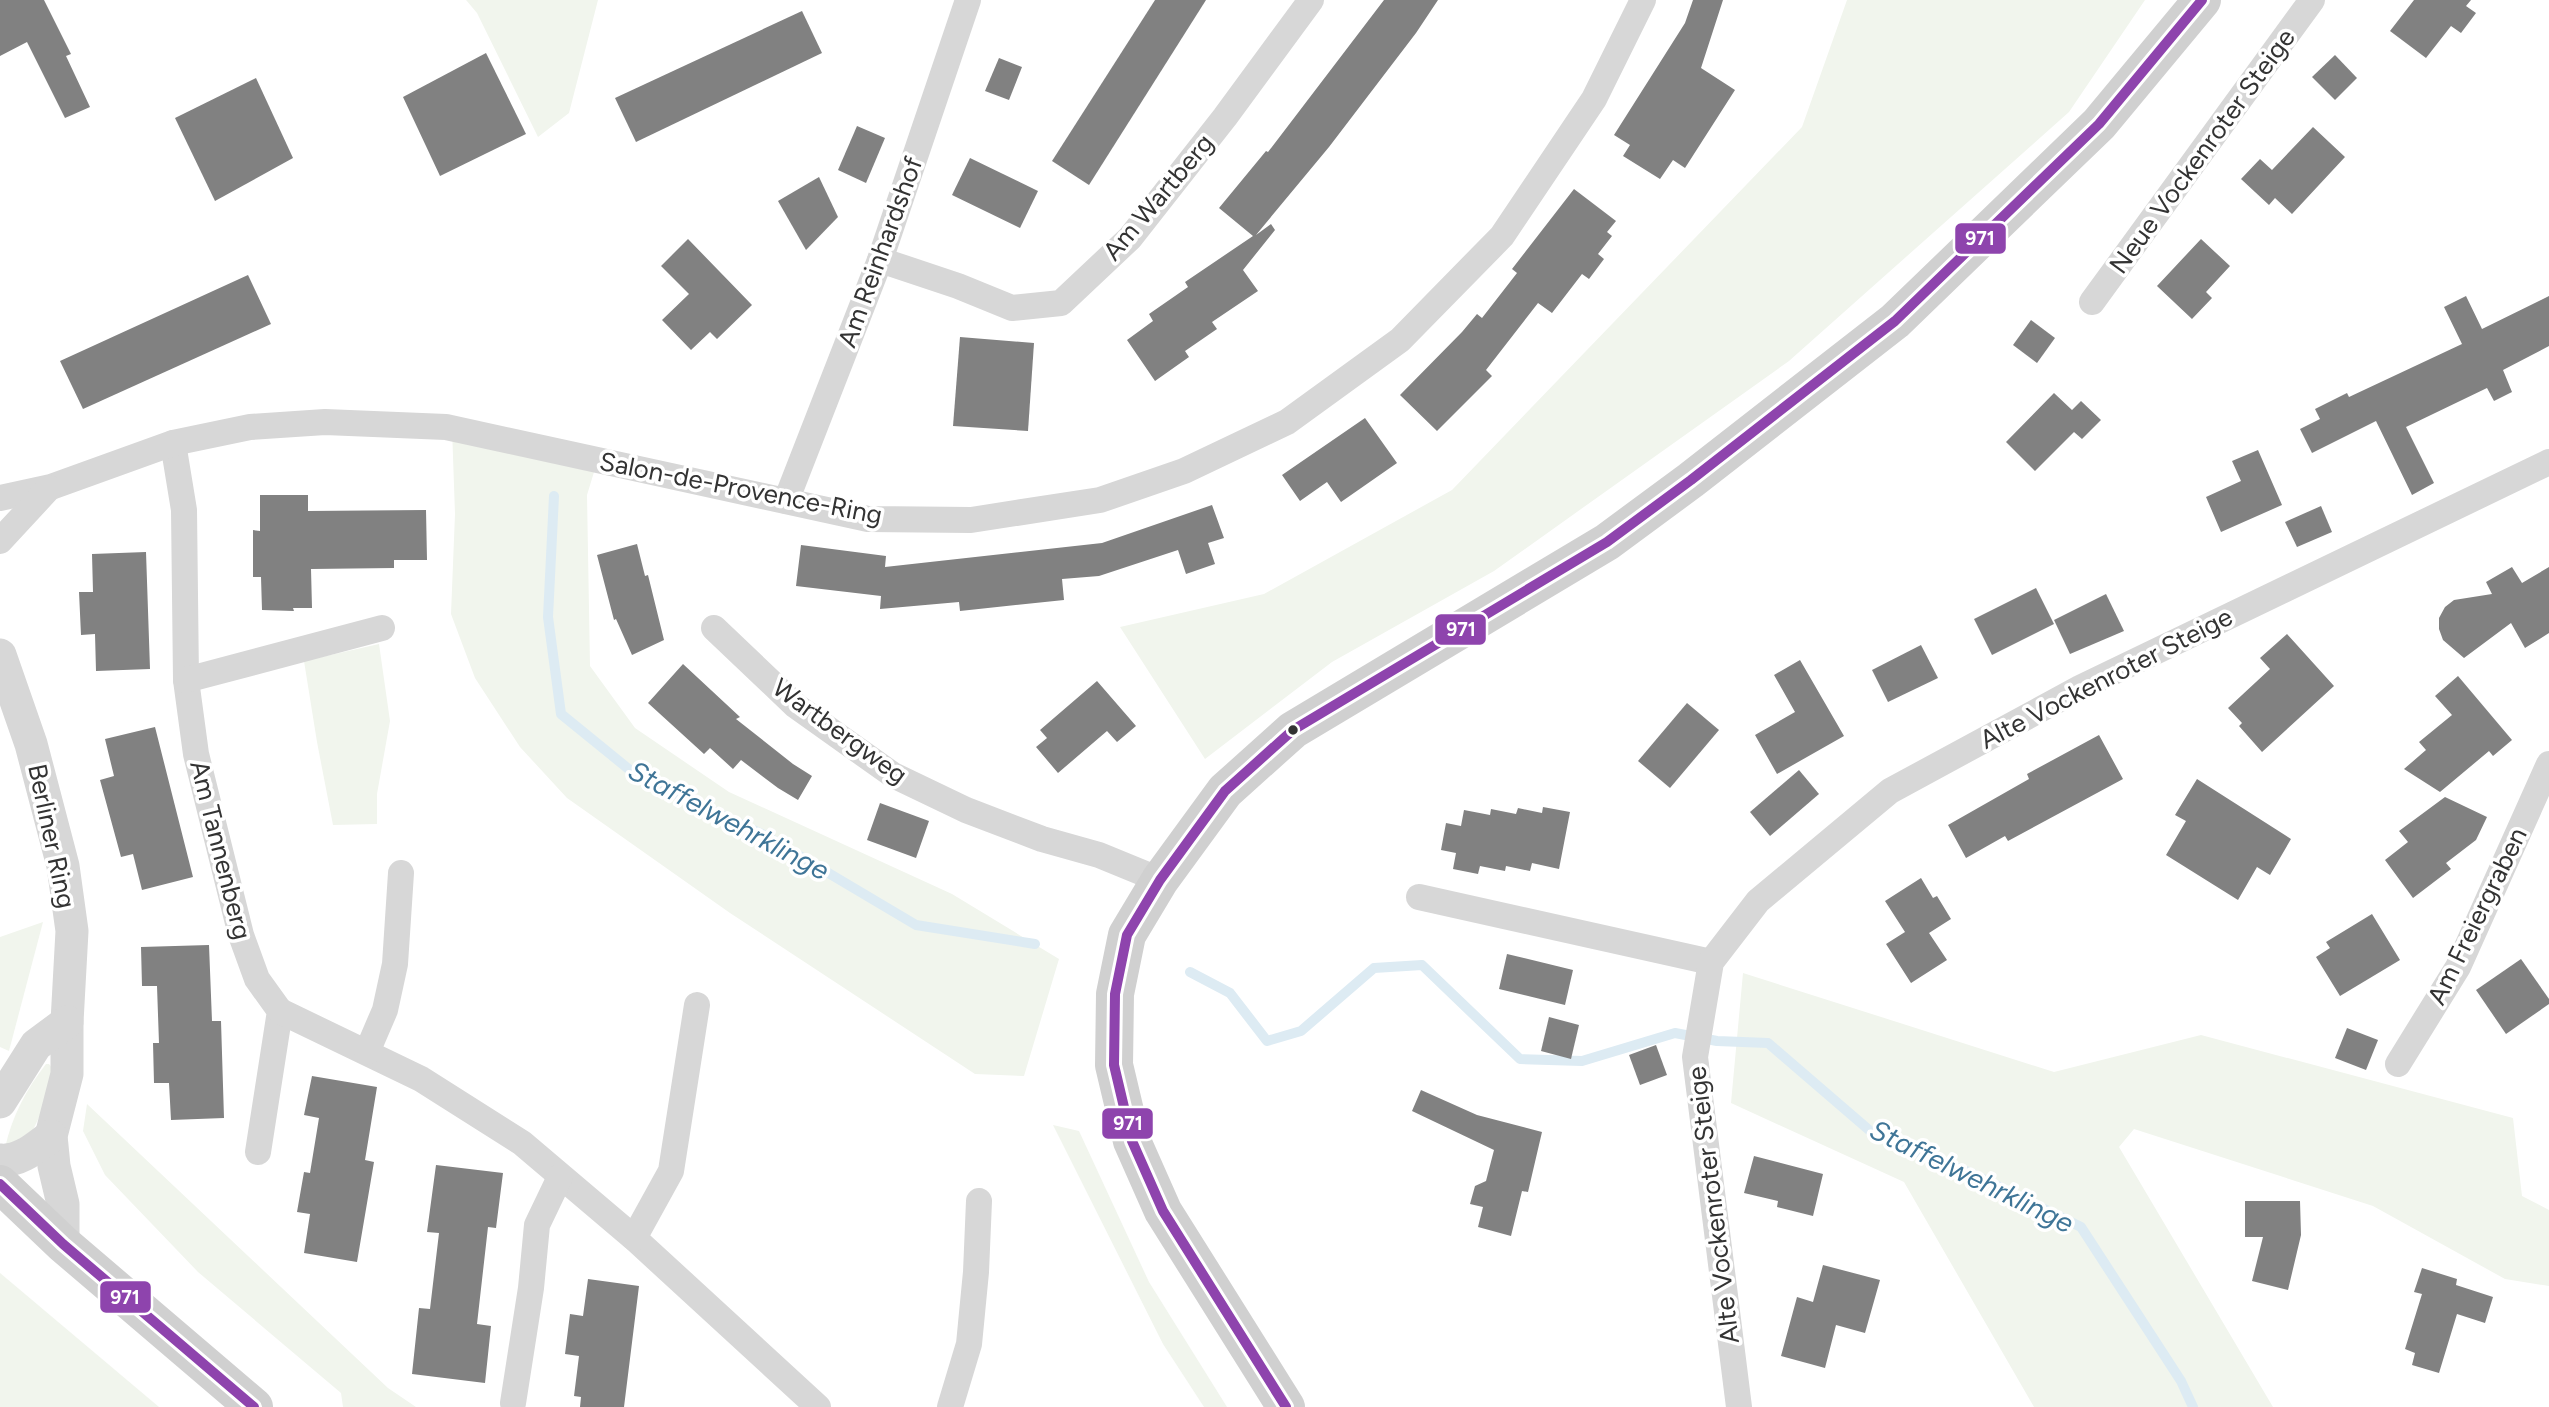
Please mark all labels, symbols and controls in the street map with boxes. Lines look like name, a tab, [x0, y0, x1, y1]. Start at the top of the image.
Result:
street label: Neue Vockenroter Steige	[2102, 22, 2302, 280]
street label: Am Wartberg	[1096, 127, 1220, 267]
street label: Am Reinhardshof	[831, 152, 929, 352]
line badge: 971	[1954, 222, 2007, 255]
text: 971	[1965, 227, 1995, 250]
street label: Salon-de-Provence-Ring	[597, 445, 885, 531]
street label: Alte Vockenroter Steige	[1974, 600, 2238, 756]
line badge: 971	[1434, 613, 1487, 646]
text: 971	[1446, 618, 1476, 641]
street label: Wartbergweg	[766, 671, 914, 791]
unlabelled marker	[1286, 723, 1300, 737]
water label: Staffelwehrklinge	[623, 753, 835, 887]
street label: Am Tannenberg	[183, 757, 259, 943]
street label: Berliner Ring	[21, 761, 83, 911]
street label: Am Freiergraben	[2420, 822, 2534, 1010]
street label: Alte Vockenroter Steige	[1680, 1064, 1746, 1346]
line badge: 971	[1101, 1107, 1154, 1140]
text: 971	[1113, 1112, 1143, 1135]
water label: Staffelwehrklinge	[1865, 1112, 2079, 1240]
line badge: 971	[99, 1280, 152, 1314]
text: 971	[110, 1286, 140, 1309]

